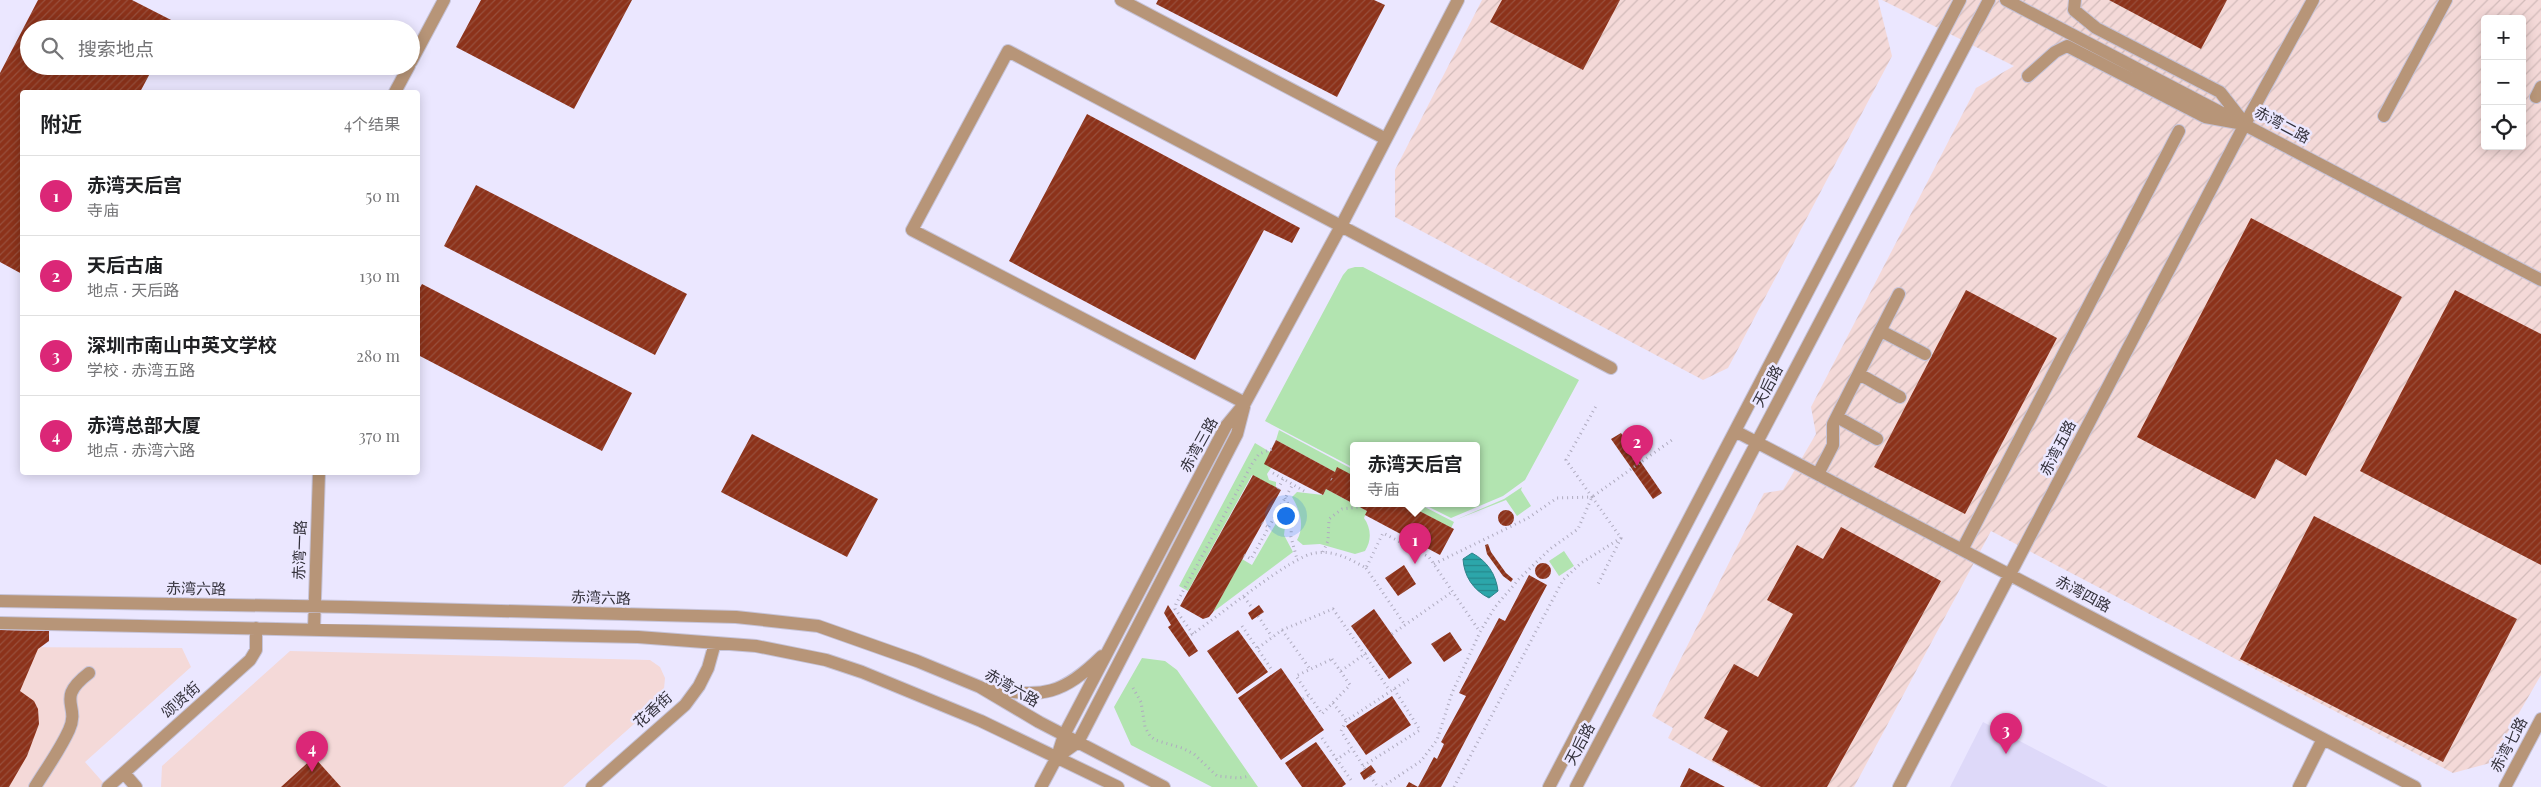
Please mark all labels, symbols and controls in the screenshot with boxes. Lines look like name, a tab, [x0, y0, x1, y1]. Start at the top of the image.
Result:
map controls	[2481, 15, 2526, 150]
button: +	[2481, 15, 2526, 60]
search box	[20, 20, 420, 75]
icon: search	[38, 34, 66, 62]
text: 搜索地点	[78, 35, 154, 61]
button: −	[2481, 60, 2526, 105]
street label: 赤湾二路	[2251, 101, 2314, 147]
button: locate	[2481, 105, 2526, 150]
text: 附近	[40, 109, 82, 137]
text: 4个结果	[344, 113, 400, 134]
text: 赤湾天后宫	[87, 171, 182, 197]
text: 1	[53, 185, 59, 206]
text: 50 m	[366, 185, 400, 206]
text: 寺庙	[87, 199, 119, 220]
text: 天后古庙	[87, 251, 163, 277]
text: 2	[52, 265, 60, 286]
text: 130 m	[359, 265, 400, 286]
text: 地点 · 天后路	[87, 279, 179, 300]
text: 深圳市南山中英文学校	[87, 331, 277, 357]
text: 3	[52, 345, 60, 366]
text: 280 m	[356, 345, 400, 366]
text: 学校 · 赤湾五路	[87, 359, 195, 380]
street label: 天后路	[1748, 361, 1787, 410]
text: 赤湾总部大厦	[87, 411, 201, 437]
street label: 赤湾三路	[1175, 413, 1221, 476]
street label: 赤湾五路	[2035, 416, 2080, 479]
text: 4	[52, 425, 60, 446]
text: 370 m	[358, 425, 400, 446]
pin: 2	[1621, 425, 1653, 466]
text: 地点 · 赤湾六路	[87, 439, 195, 460]
popup	[1350, 442, 1480, 507]
text: 赤湾天后宫	[1367, 450, 1463, 476]
text: 寺庙	[1367, 478, 1400, 499]
your location	[1273, 503, 1299, 529]
street label: 赤湾一路	[288, 520, 310, 580]
pin: 1	[1399, 523, 1431, 564]
street label: 赤湾四路	[2052, 570, 2115, 616]
street label: 赤湾六路	[166, 577, 226, 599]
street label: 赤湾六路	[571, 586, 631, 608]
street label: 赤湾六路	[982, 663, 1043, 711]
street label: 颂贤街	[157, 677, 204, 722]
street label: 花香街	[629, 687, 676, 732]
pin: 3	[1990, 713, 2022, 754]
street label: 赤湾七路	[2485, 713, 2531, 776]
street label: 天后路	[1560, 719, 1599, 768]
pin: 4	[296, 731, 328, 772]

